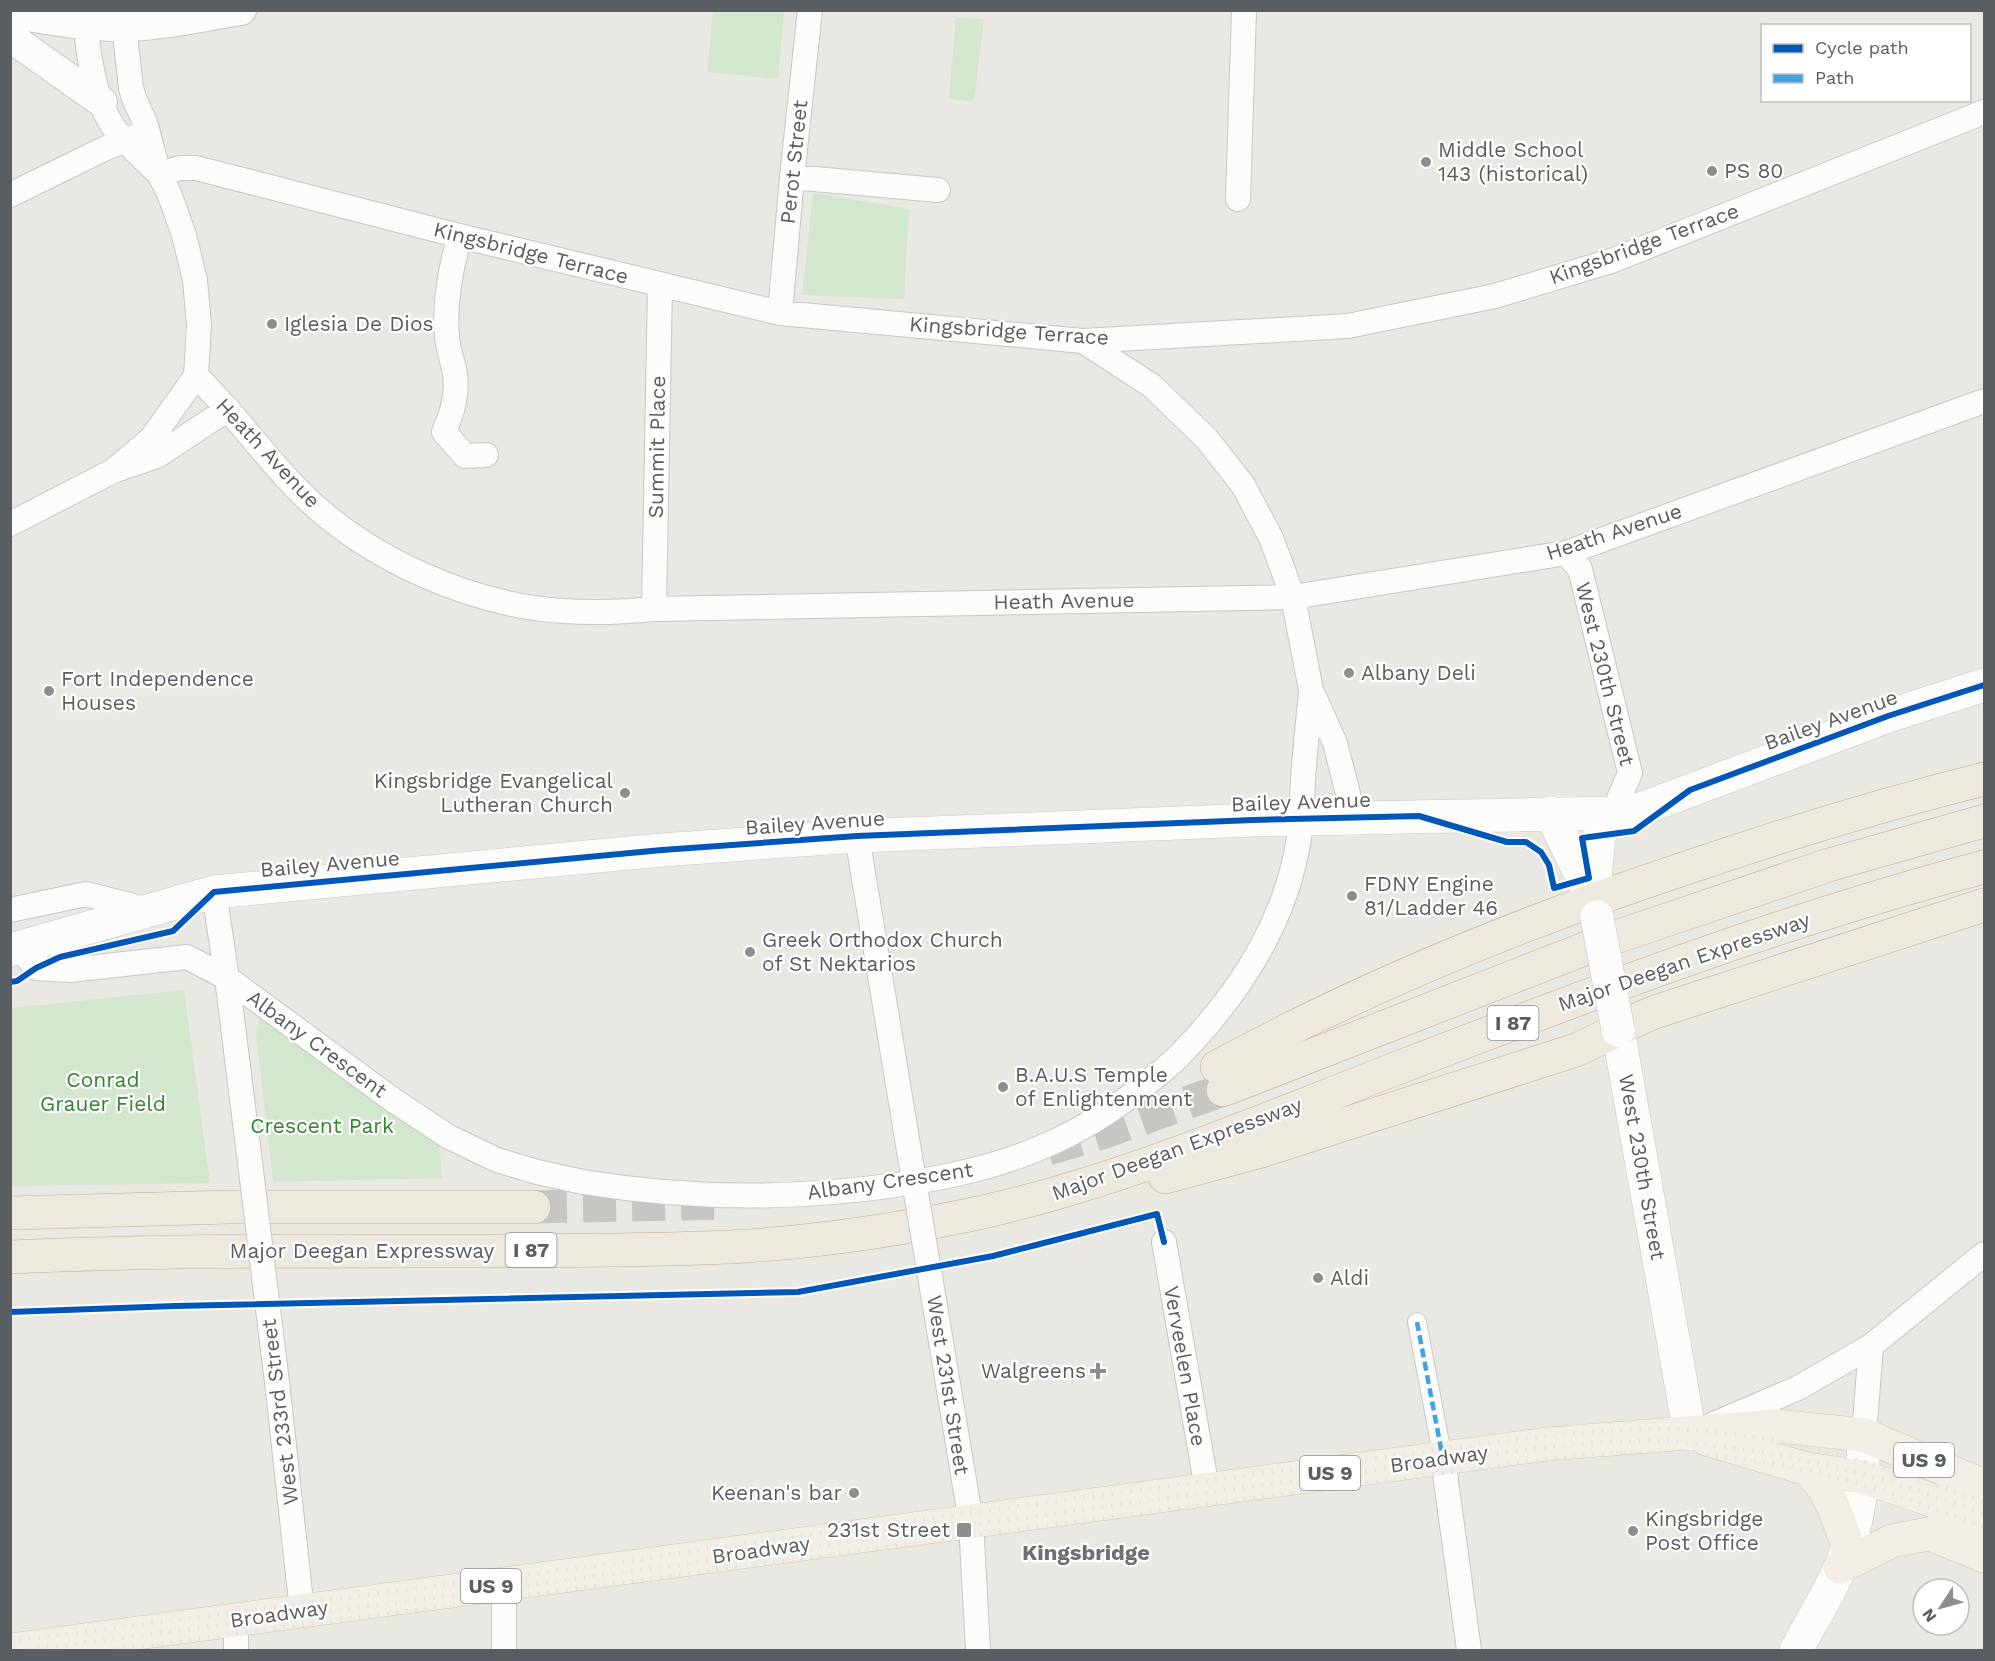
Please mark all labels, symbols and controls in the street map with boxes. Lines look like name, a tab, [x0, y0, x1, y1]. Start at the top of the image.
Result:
legend	[1761, 24, 1971, 102]
text: Cycle path	[1815, 37, 1909, 58]
text: Path	[1815, 67, 1855, 88]
street label: Perot Street	[775, 99, 812, 225]
place label: Middle School 143 (historical)	[1438, 137, 1588, 186]
marker: Middle School 143 (historical)	[1419, 155, 1433, 169]
place label: PS 80	[1724, 158, 1783, 183]
marker: PS 80	[1705, 164, 1719, 178]
street label: Kingsbridge Terrace	[1546, 198, 1742, 289]
street label: Kingsbridge Terrace	[431, 216, 631, 289]
place label: Iglesia De Dios	[284, 311, 434, 336]
street label: Kingsbridge Terrace	[908, 311, 1110, 350]
marker: Iglesia De Dios	[265, 317, 279, 331]
street label: Summit Place	[643, 375, 670, 519]
street label: Heath Avenue	[211, 392, 326, 513]
street label: Heath Avenue	[1543, 498, 1685, 565]
street label: West 230th Street	[1571, 579, 1640, 768]
street label: Heath Avenue	[993, 587, 1135, 614]
place label: Albany Deli	[1361, 660, 1476, 685]
place label: Fort Independence Houses	[61, 666, 254, 715]
marker: Albany Deli	[1342, 666, 1356, 680]
marker: Fort Independence Houses	[42, 684, 56, 698]
street label: Bailey Avenue	[1761, 684, 1901, 755]
place label: Kingsbridge Evangelical Lutheran Church	[374, 768, 614, 817]
marker: Kingsbridge Evangelical Lutheran Church	[618, 786, 632, 800]
street label: Bailey Avenue	[1231, 787, 1371, 816]
street label: Bailey Avenue	[744, 805, 886, 840]
street label: Bailey Avenue	[259, 845, 401, 882]
place label: FDNY Engine 81/Ladder 46	[1364, 871, 1498, 920]
marker: FDNY Engine 81/Ladder 46	[1345, 889, 1359, 903]
street label: Major Deegan Expressway	[1555, 907, 1813, 1016]
place label: Greek Orthodox Church of St Nektarios	[762, 927, 1003, 976]
marker: Greek Orthodox Church of St Nektarios	[743, 945, 757, 959]
street label: Albany Crescent	[242, 984, 392, 1103]
road number: I 87	[1488, 1006, 1538, 1040]
place label: B.A.U.S Temple of Enlightenment	[1015, 1062, 1192, 1111]
park label: Conrad Grauer Field	[40, 1067, 166, 1116]
street label: West 230th Street	[1614, 1072, 1671, 1262]
marker: B.A.U.S Temple of Enlightenment	[996, 1080, 1010, 1094]
street label: Major Deegan Expressway	[1048, 1091, 1306, 1206]
park label: Crescent Park	[250, 1113, 394, 1138]
street label: Albany Crescent	[806, 1156, 974, 1204]
road number: I 87	[506, 1233, 556, 1267]
street label: Major Deegan Expressway	[230, 1238, 495, 1263]
place label: Aldi	[1330, 1265, 1369, 1290]
marker: Aldi	[1311, 1271, 1325, 1285]
street label: Verveelen Place	[1159, 1284, 1212, 1448]
street label: West 231st Street	[922, 1293, 975, 1477]
street label: West 233rd Street	[256, 1317, 303, 1506]
place label: Walgreens	[981, 1358, 1086, 1383]
marker: Walgreens	[1091, 1364, 1105, 1378]
street label: Broadway	[1388, 1439, 1490, 1478]
road number: US 9	[1894, 1443, 1954, 1477]
road number: US 9	[1300, 1456, 1360, 1490]
place label: Keenan's bar	[711, 1480, 842, 1505]
marker: Keenan's bar	[847, 1486, 861, 1500]
place label: Kingsbridge Post Office	[1645, 1506, 1763, 1555]
place label: 231st Street	[827, 1517, 950, 1542]
marker: 231st Street	[955, 1521, 973, 1539]
marker: Kingsbridge Post Office	[1626, 1524, 1640, 1538]
street label: Broadway	[710, 1530, 812, 1569]
district label: Kingsbridge	[1022, 1540, 1150, 1565]
road number: US 9	[461, 1569, 521, 1603]
north arrow	[1911, 1577, 1971, 1637]
street label: Broadway	[228, 1594, 330, 1633]
text: N	[1918, 1605, 1940, 1626]

